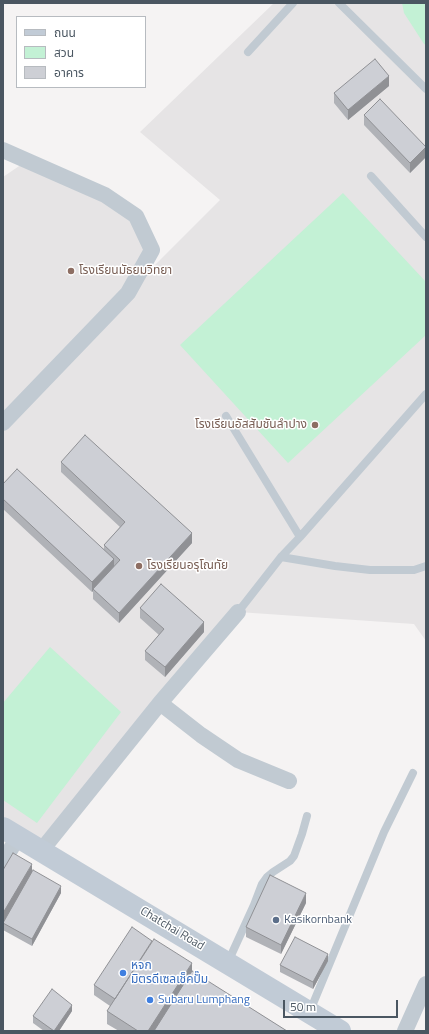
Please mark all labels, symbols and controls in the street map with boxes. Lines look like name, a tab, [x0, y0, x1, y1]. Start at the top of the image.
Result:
legend	[16, 16, 146, 88]
text: ถนน	[54, 23, 76, 42]
text: สวน	[54, 43, 74, 62]
text: อาคาร	[54, 63, 84, 82]
place label: โรงเรียนมัธยมวิทยา	[79, 264, 172, 278]
marker: โรงเรียนมัธยมวิทยา	[66, 266, 76, 276]
place label: โรงเรียนอัสสัมชันลำปาง	[195, 418, 307, 432]
marker: โรงเรียนอัสสัมชันลำปาง	[310, 420, 320, 430]
place label: โรงเรียนอรุโณทัย	[147, 559, 228, 573]
marker: โรงเรียนอรุโณทัย	[134, 561, 144, 571]
street label: Chatchai Road	[137, 904, 207, 954]
place label: Kasikornbank	[284, 913, 352, 927]
marker: Kasikornbank	[271, 915, 281, 925]
place label: หจก มิตรดีเซลเช็คปั๊ม	[131, 959, 208, 987]
marker: หจก มิตรดีเซลเช็คปั๊ม	[118, 968, 128, 978]
scale bar	[285, 992, 400, 1018]
place label: Subaru Lumphang	[158, 993, 250, 1007]
marker: Subaru Lumphang	[145, 995, 155, 1005]
text: 50 m	[290, 997, 316, 1016]

